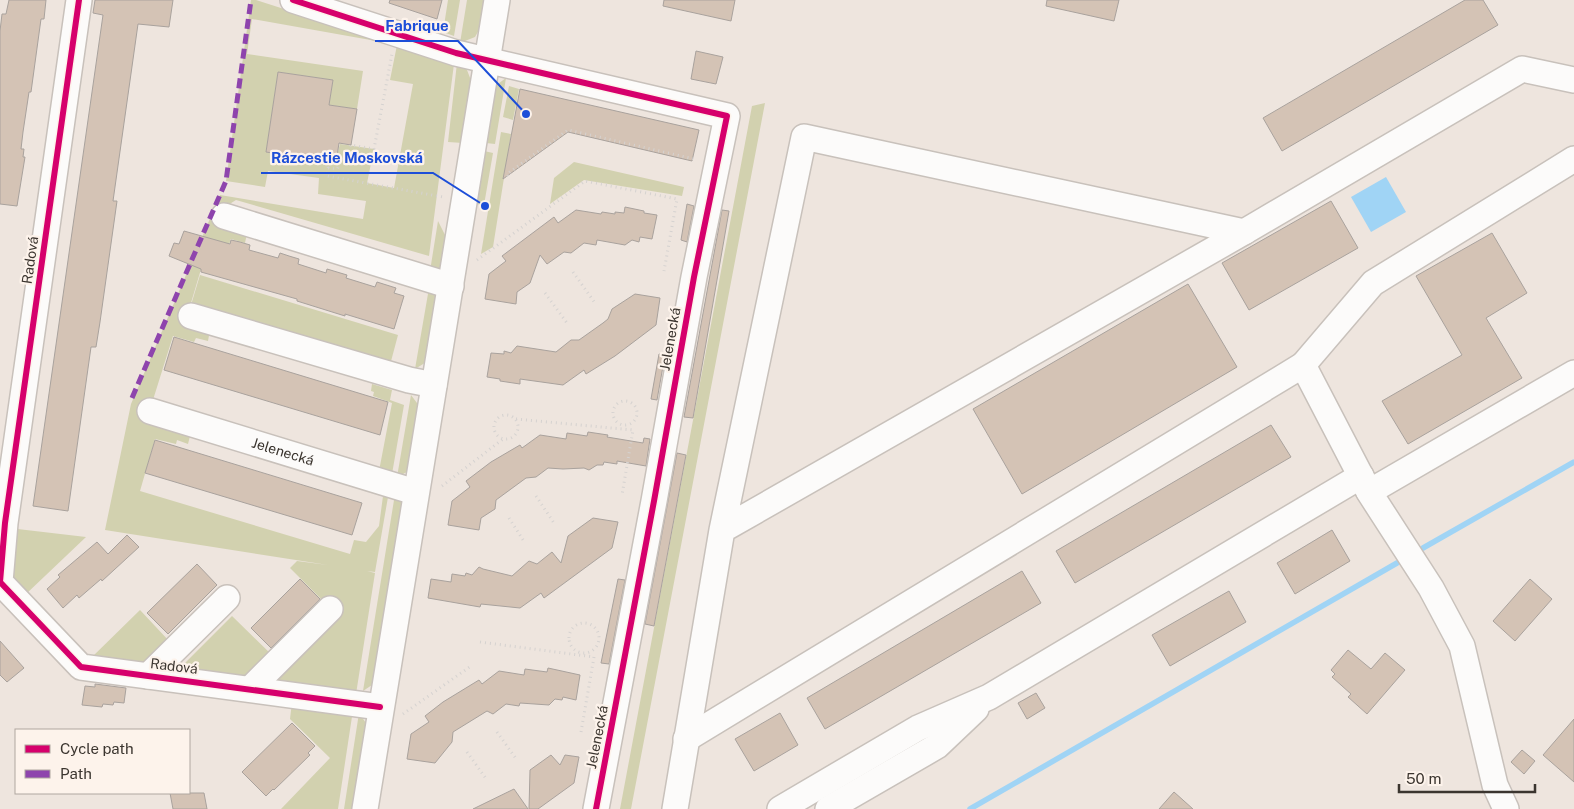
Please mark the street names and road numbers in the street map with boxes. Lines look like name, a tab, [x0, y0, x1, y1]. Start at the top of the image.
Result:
street label: Radová	[19, 235, 41, 285]
street label: Jelenecká	[657, 306, 683, 372]
street label: Jelenecká	[250, 435, 316, 469]
street label: Radová	[149, 655, 199, 677]
street label: Jelenecká	[583, 704, 611, 770]

